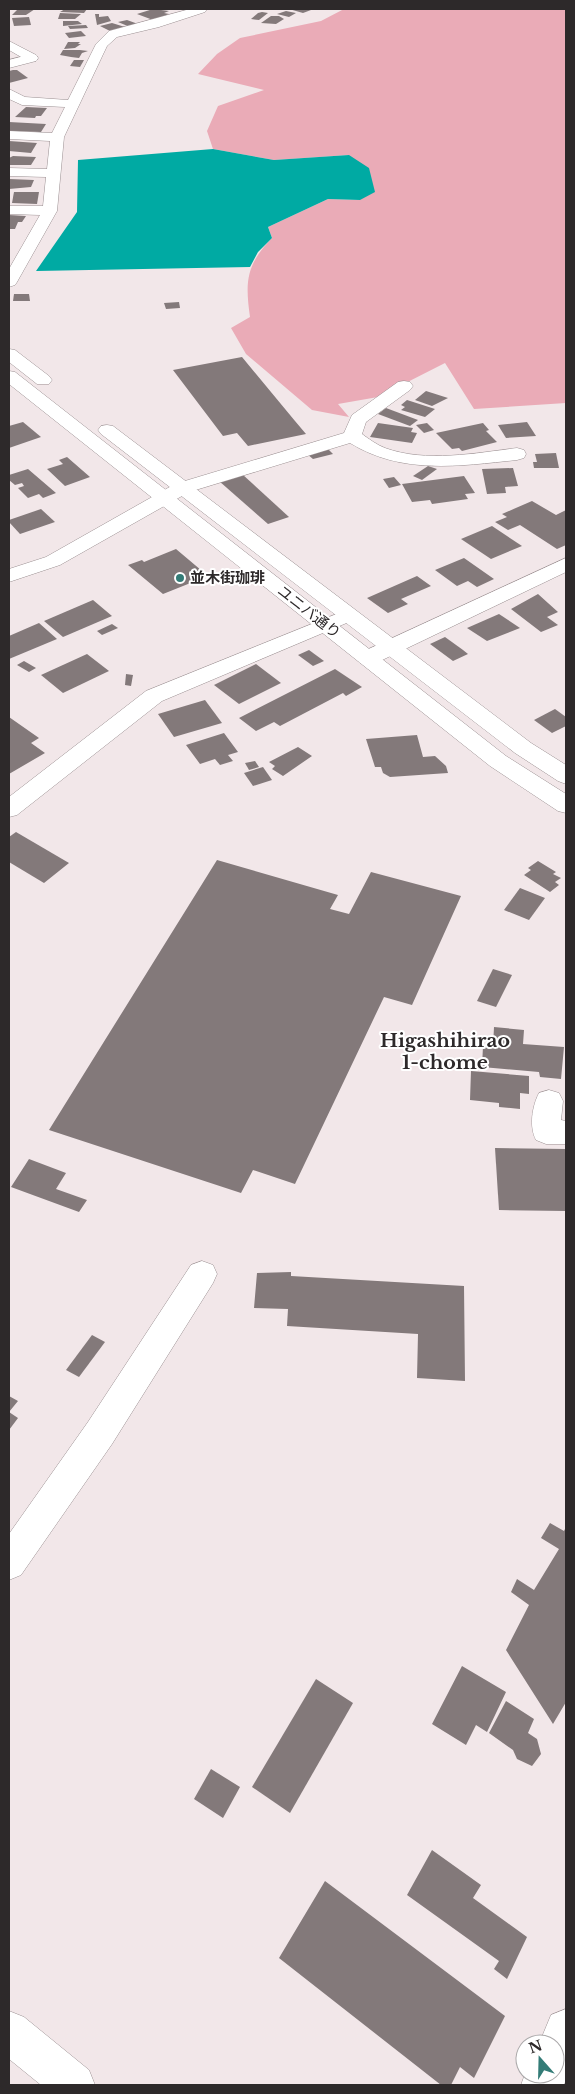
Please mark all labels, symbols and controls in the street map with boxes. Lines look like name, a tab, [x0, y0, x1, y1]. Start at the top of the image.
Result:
place label: 並木街珈琲	[190, 568, 265, 587]
marker: 並木街珈琲	[174, 572, 186, 584]
street label: ユニバ通り	[274, 581, 345, 642]
district label: Higashihirao 1-chome	[380, 1029, 510, 1074]
north arrow	[515, 2034, 565, 2084]
text: N	[526, 2036, 545, 2057]

